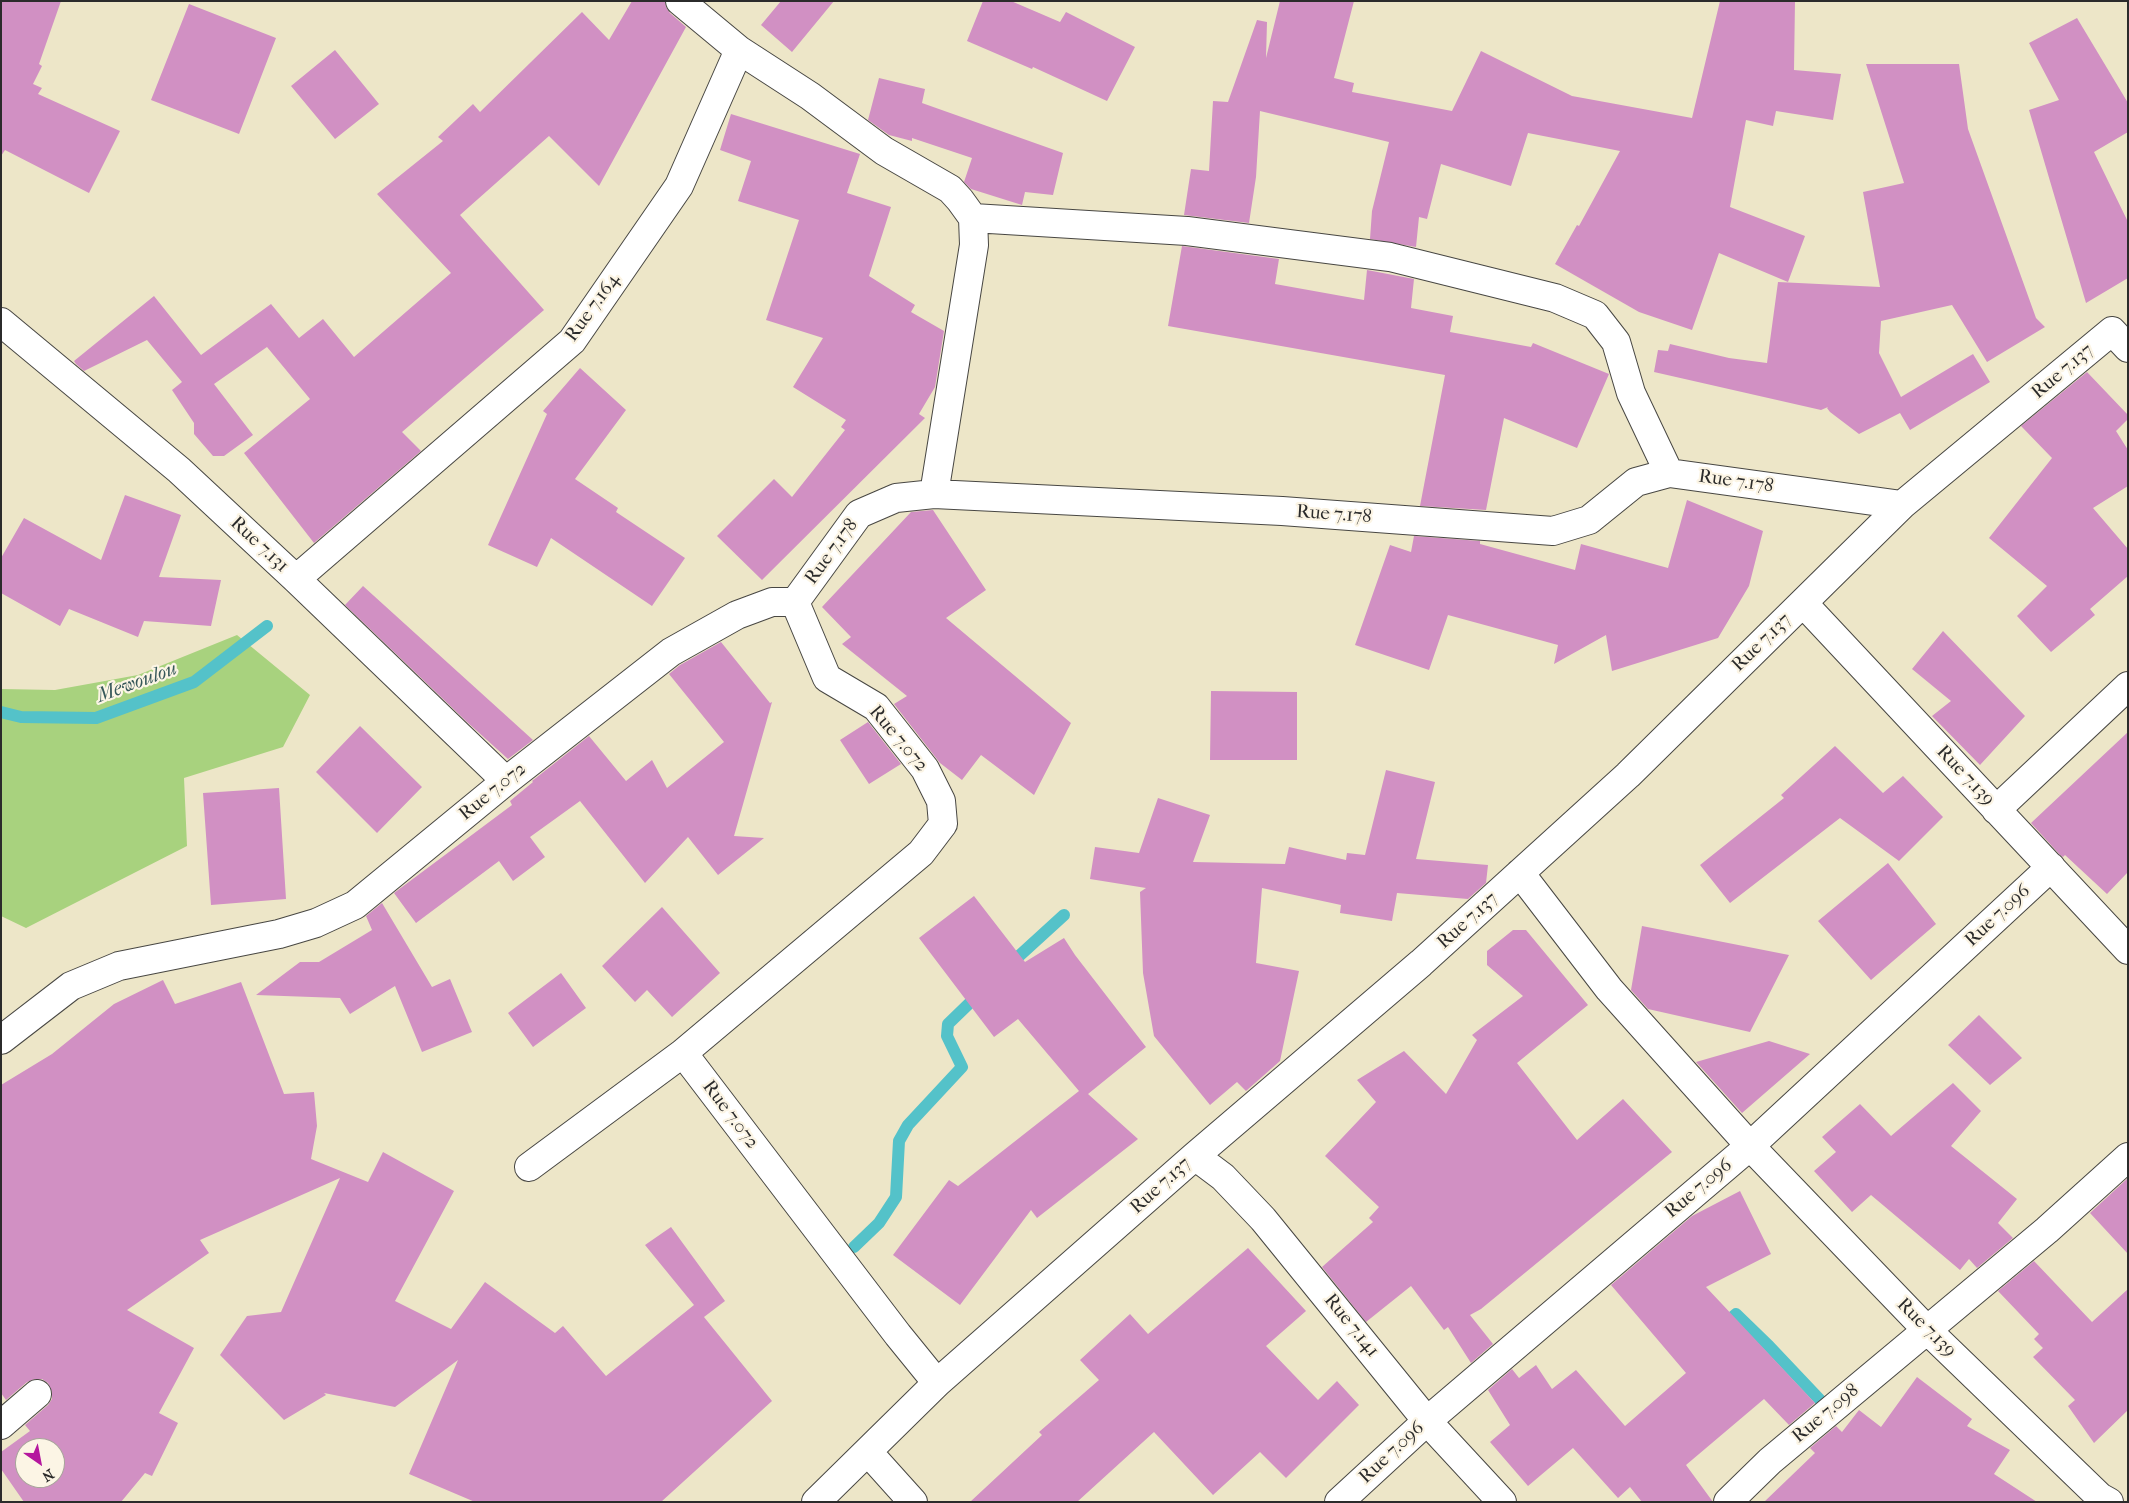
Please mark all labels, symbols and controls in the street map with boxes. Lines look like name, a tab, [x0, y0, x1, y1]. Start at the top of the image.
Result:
street label: Rue 7.164	[561, 270, 625, 346]
street label: Rue 7.137	[2027, 340, 2099, 404]
street label: Rue 7.178	[1697, 465, 1775, 499]
street label: Rue 7.178	[1295, 501, 1373, 529]
street label: Rue 7.131	[225, 512, 293, 578]
street label: Rue 7.178	[801, 515, 863, 589]
street label: Rue 7.137	[1728, 609, 1796, 677]
water label: Mewoulou	[94, 657, 180, 709]
street label: Rue 7.072	[864, 701, 932, 777]
street label: Rue 7.139	[1931, 741, 1999, 811]
street label: Rue 7.072	[455, 758, 531, 826]
street label: Rue 7.096	[1961, 880, 2035, 952]
street label: Rue 7.137	[1433, 888, 1503, 954]
street label: Rue 7.072	[697, 1076, 763, 1154]
street label: Rue 7.137	[1126, 1153, 1196, 1219]
street label: Rue 7.096	[1661, 1154, 1737, 1224]
street label: Rue 7.141	[1319, 1290, 1383, 1362]
street label: Rue 7.139	[1892, 1294, 1960, 1362]
street label: Rue 7.098	[1788, 1380, 1864, 1448]
street label: Rue 7.096	[1355, 1417, 1429, 1489]
north arrow	[15, 1438, 65, 1488]
text: N	[39, 1465, 57, 1485]

